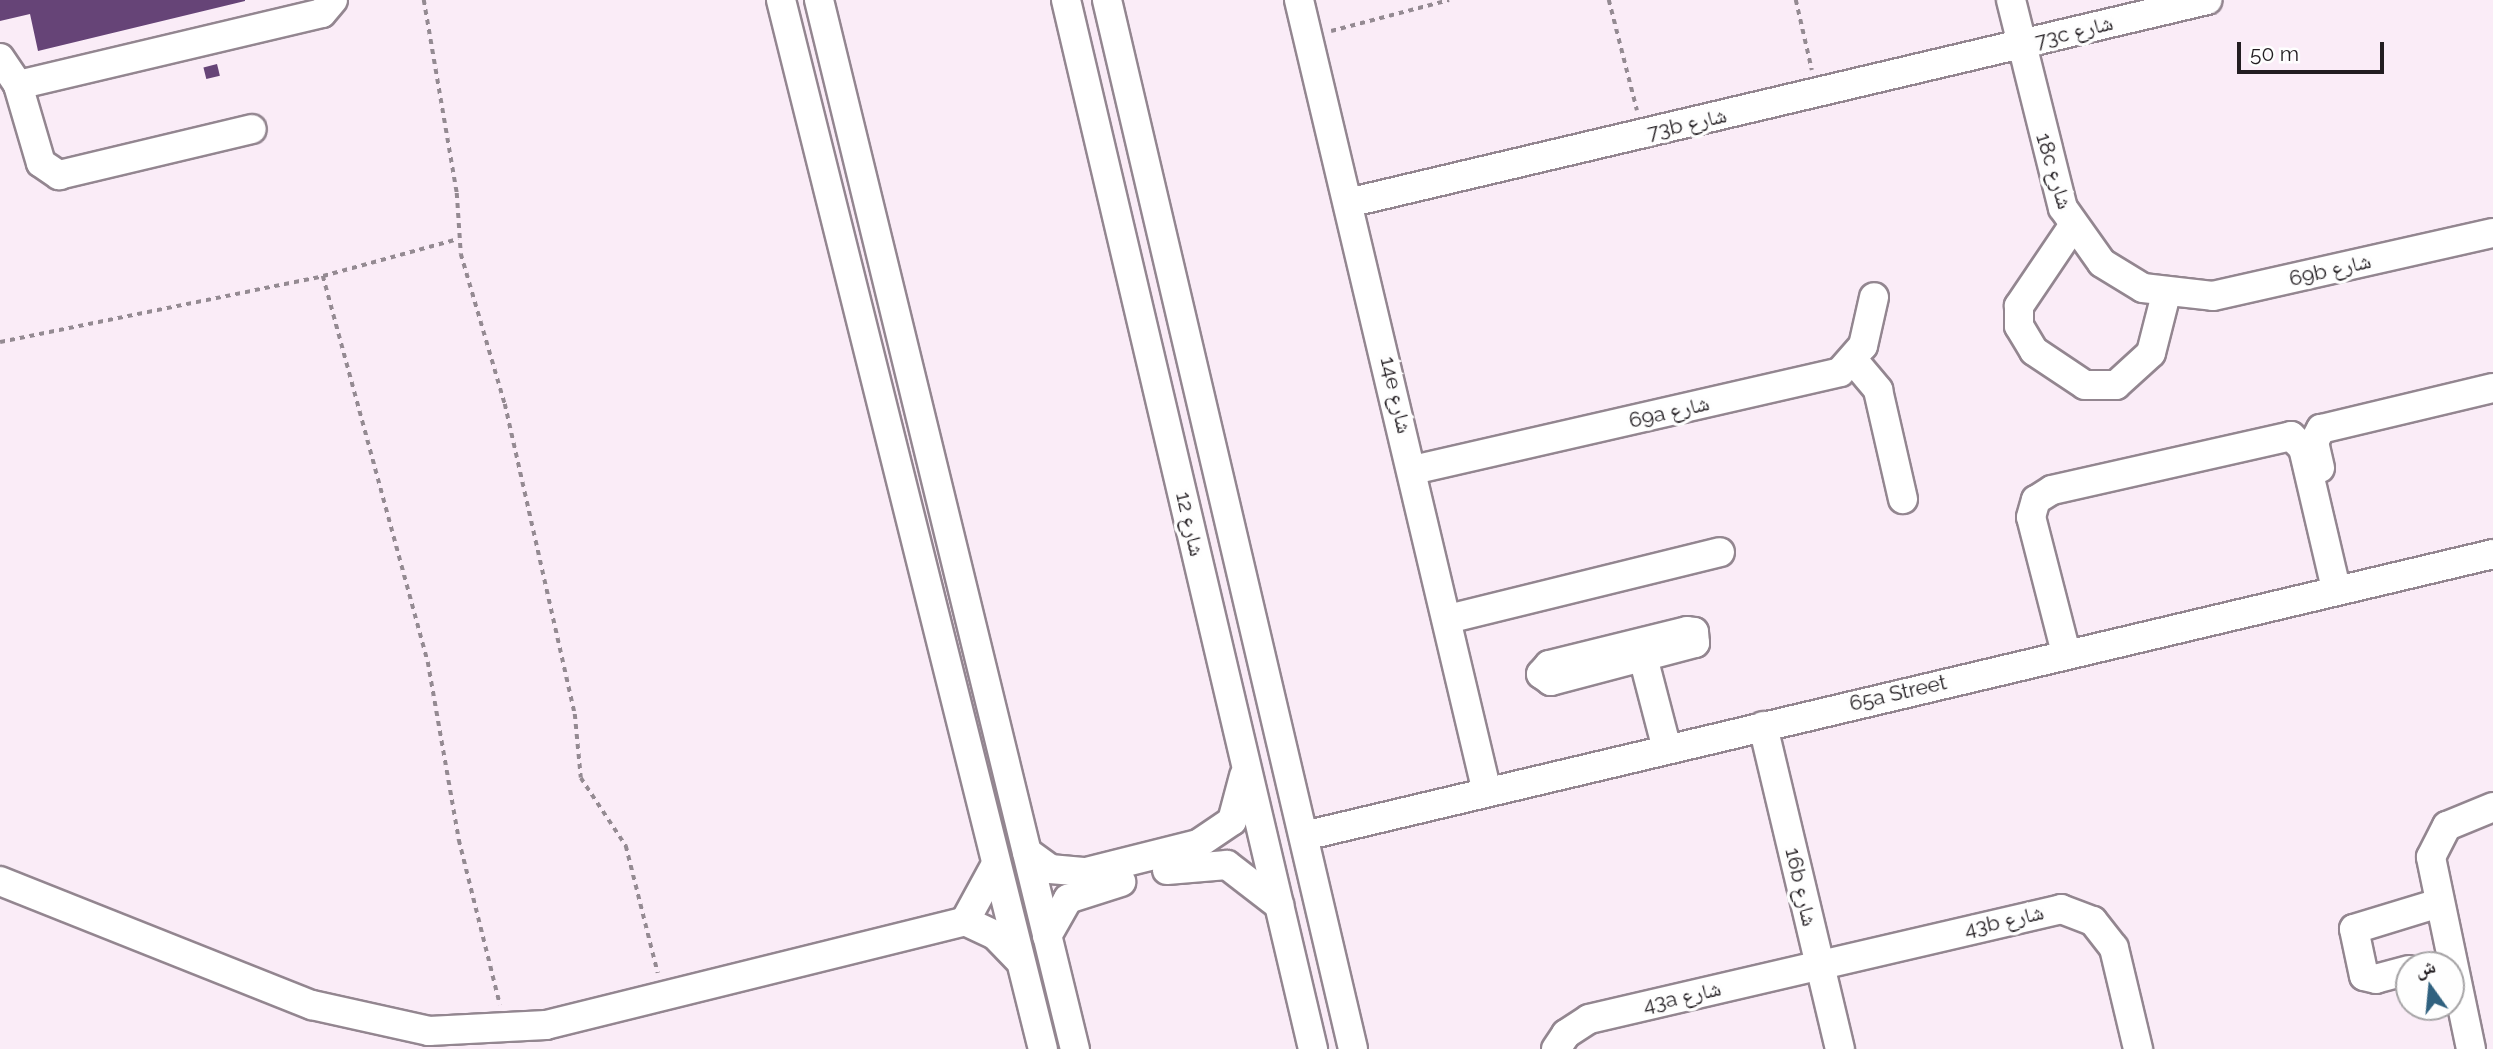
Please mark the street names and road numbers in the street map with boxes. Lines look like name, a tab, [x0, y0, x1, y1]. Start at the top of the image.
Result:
street label: 73c شارع	[2033, 10, 2115, 54]
street label: 73b شارع	[1645, 103, 1729, 145]
street label: 18c شارع	[2031, 130, 2077, 212]
street label: 69b شارع	[2287, 248, 2373, 292]
street label: 14e شارع	[1375, 354, 1417, 436]
street label: 69a شارع	[1626, 391, 1712, 433]
street label: شارع 12	[1170, 489, 1210, 559]
street label: 65a Street	[1847, 670, 1949, 716]
street label: 16b شارع	[1780, 845, 1822, 929]
street label: 43b شارع	[1962, 900, 2046, 942]
street label: 43a شارع	[1640, 976, 1724, 1018]

